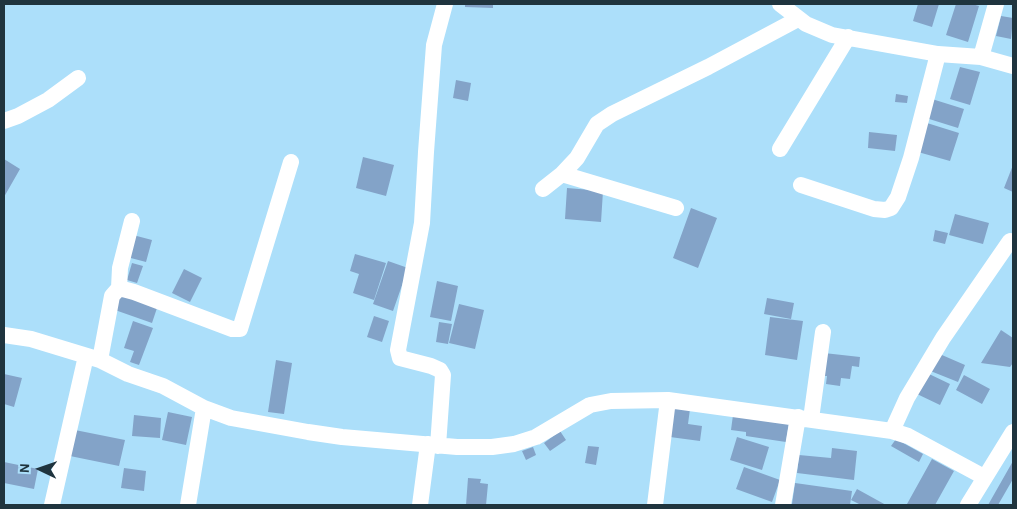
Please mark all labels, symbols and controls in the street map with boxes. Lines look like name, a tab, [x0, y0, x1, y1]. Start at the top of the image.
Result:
north arrow	[15, 444, 65, 494]
text: N	[18, 463, 32, 473]

